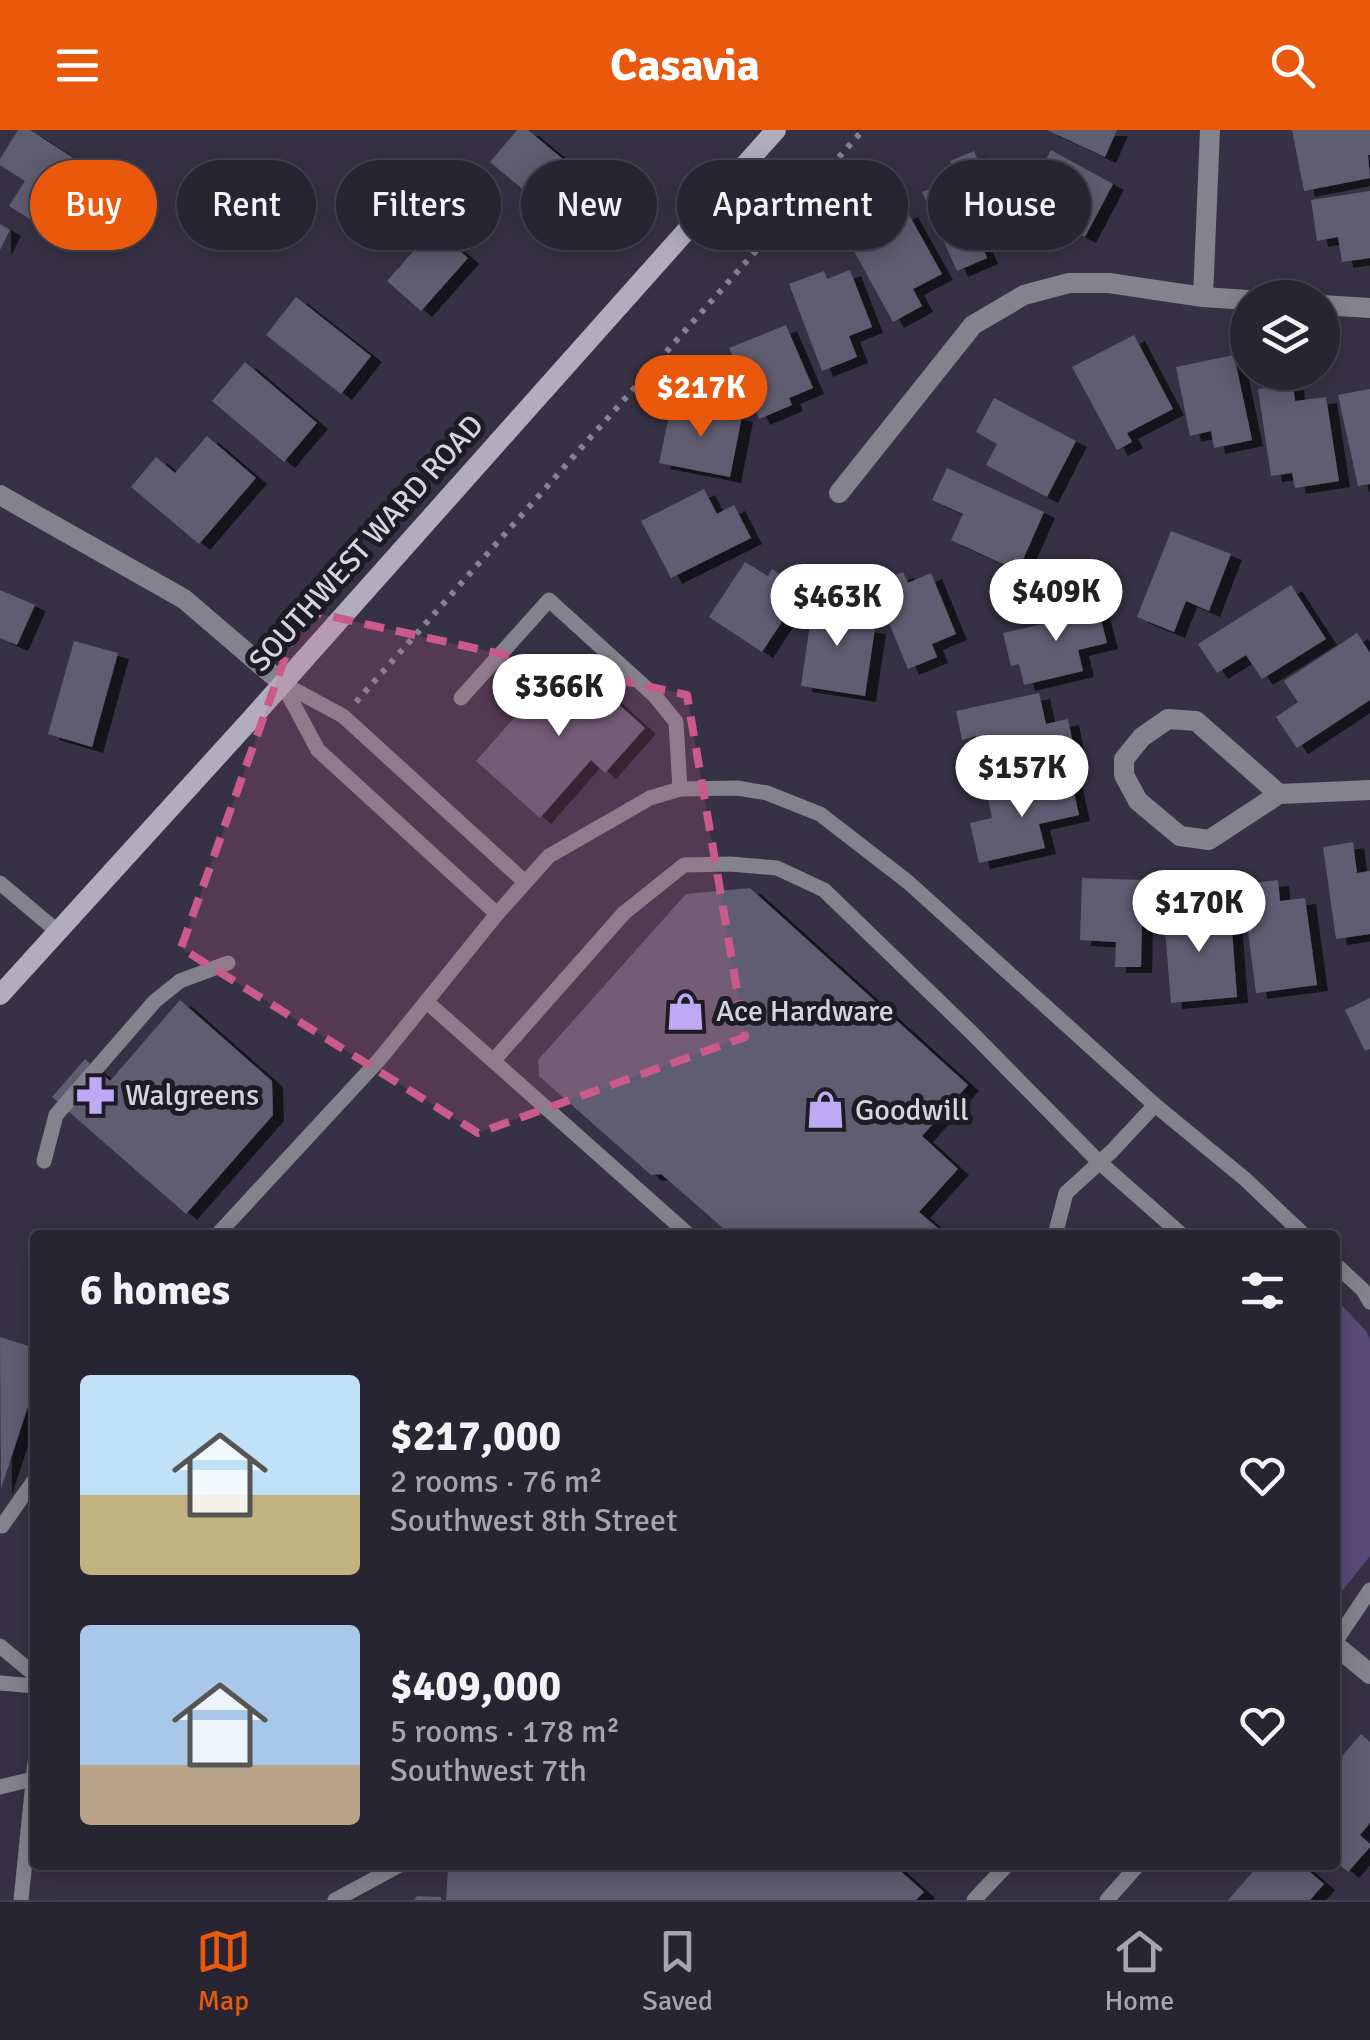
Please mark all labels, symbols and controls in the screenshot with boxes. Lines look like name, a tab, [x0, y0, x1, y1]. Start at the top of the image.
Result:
icon: menu	[50, 38, 105, 93]
text: Casavia	[610, 38, 760, 93]
icon: search	[1265, 38, 1320, 93]
chip: Buy	[30, 160, 157, 250]
chip: Rent	[177, 160, 316, 250]
chip: Filters	[336, 160, 501, 250]
chip: New	[521, 160, 657, 250]
chip: Apartment	[677, 160, 908, 250]
chip: House	[928, 160, 1091, 250]
map controls	[1230, 280, 1340, 390]
button: layers	[1230, 280, 1340, 390]
pin: $217K	[631, 355, 771, 440]
text: $217K	[657, 368, 745, 407]
street label: SOUTHWEST WARD ROAD	[241, 407, 491, 679]
pin: $409K	[986, 559, 1126, 644]
pin: $463K	[767, 564, 907, 649]
text: $409K	[1012, 572, 1100, 611]
text: $463K	[793, 577, 881, 616]
pin: $366K	[489, 654, 629, 739]
text: $366K	[515, 667, 603, 706]
pin: $157K	[952, 735, 1092, 820]
text: $157K	[978, 748, 1066, 787]
pin: $170K	[1129, 870, 1269, 955]
text: $170K	[1155, 883, 1243, 922]
shop icon: Ace Hardware	[665, 990, 707, 1032]
place label: Ace Hardware	[716, 993, 894, 1030]
pharmacy icon: Walgreens	[74, 1074, 116, 1116]
place label: Walgreens	[125, 1077, 259, 1114]
shop icon: Goodwill	[804, 1089, 846, 1131]
place label: Goodwill	[855, 1092, 969, 1129]
icon: filters	[1235, 1263, 1290, 1318]
text: 6 homes	[80, 1265, 230, 1316]
text: $217,000	[390, 1411, 561, 1462]
icon: home	[160, 1415, 280, 1535]
icon: heart	[1235, 1448, 1290, 1503]
text: 2 rooms · 76 m²	[390, 1462, 603, 1501]
text: Southwest 8th Street	[390, 1501, 677, 1540]
text: $409,000	[390, 1661, 561, 1712]
icon: home	[160, 1665, 280, 1785]
icon: heart	[1235, 1698, 1290, 1753]
text: 5 rooms · 178 m²	[390, 1712, 620, 1751]
text: Southwest 7th	[390, 1751, 587, 1790]
tab: Map	[196, 1924, 251, 2018]
tab: Saved	[642, 1924, 713, 2018]
tab: Home	[1104, 1924, 1174, 2018]

